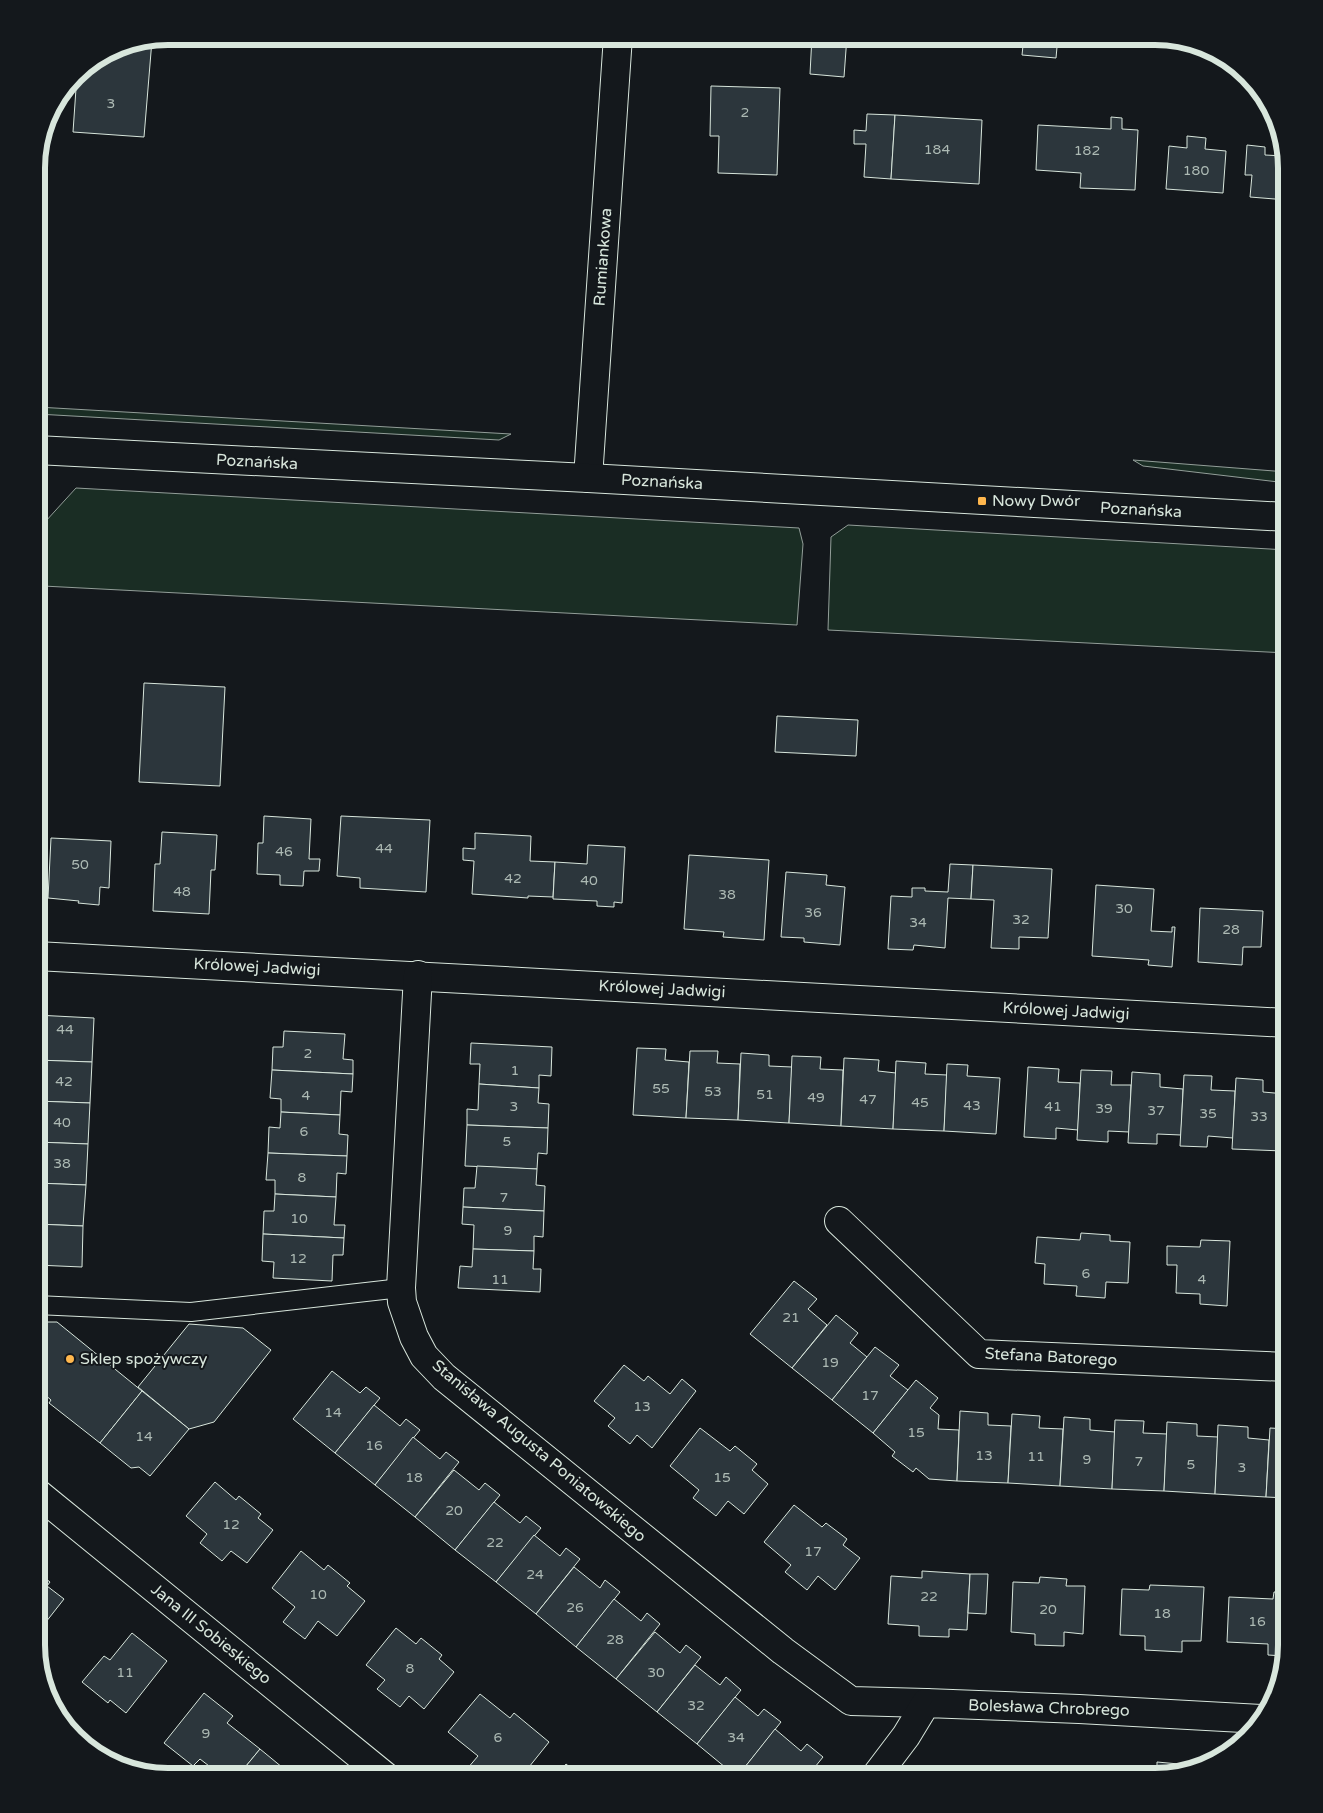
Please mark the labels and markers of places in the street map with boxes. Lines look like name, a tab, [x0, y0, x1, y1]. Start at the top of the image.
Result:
place label: Nowy Dwór	[992, 491, 1081, 511]
marker: Nowy Dwór	[976, 495, 988, 507]
place label: Sklep spożywczy	[80, 1349, 208, 1369]
marker: Sklep spożywczy	[64, 1353, 76, 1365]

